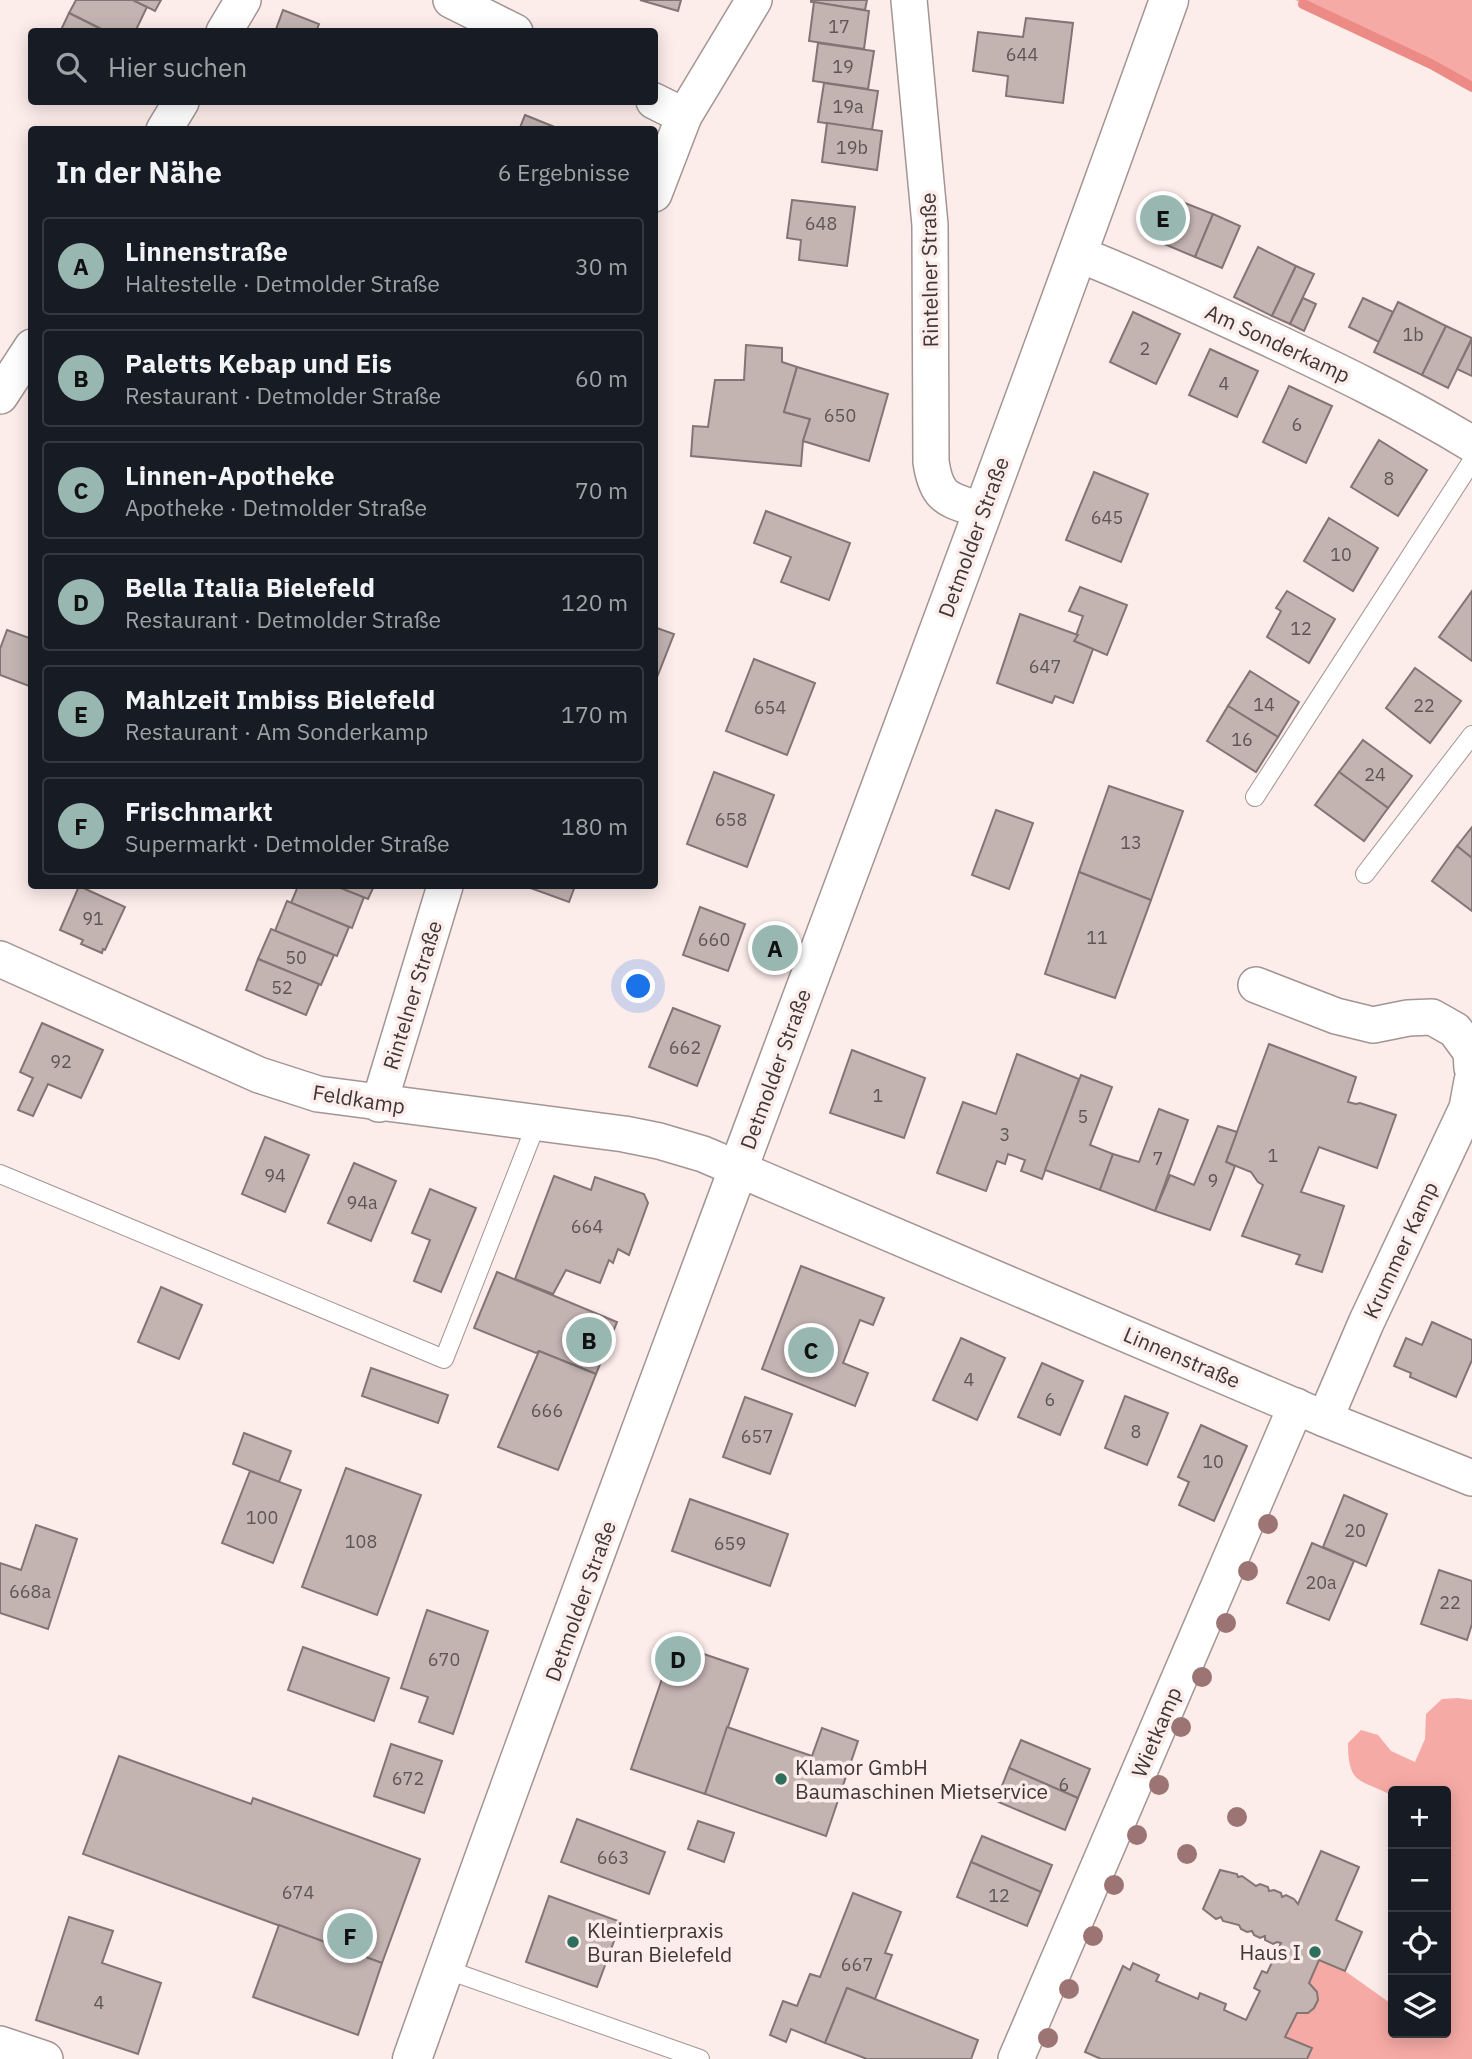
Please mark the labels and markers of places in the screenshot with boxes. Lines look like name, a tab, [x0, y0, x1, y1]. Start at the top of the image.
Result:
pin: E	[1140, 192, 1186, 244]
pin: A	[752, 922, 798, 974]
pin: B	[566, 1314, 612, 1366]
pin: C	[788, 1324, 834, 1376]
pin: D	[655, 1633, 701, 1685]
place label: Klamor GmbH Baumaschinen Mietservice	[795, 1753, 1048, 1805]
marker: Klamor GmbH Baumaschinen Mietservice	[773, 1771, 789, 1787]
pin: F	[327, 1910, 373, 1962]
place label: Kleintierpraxis Buran Bielefeld	[587, 1916, 732, 1968]
marker: Kleintierpraxis Buran Bielefeld	[565, 1934, 581, 1950]
place label: Haus I	[1239, 1938, 1301, 1966]
marker: Haus I	[1307, 1944, 1323, 1960]

